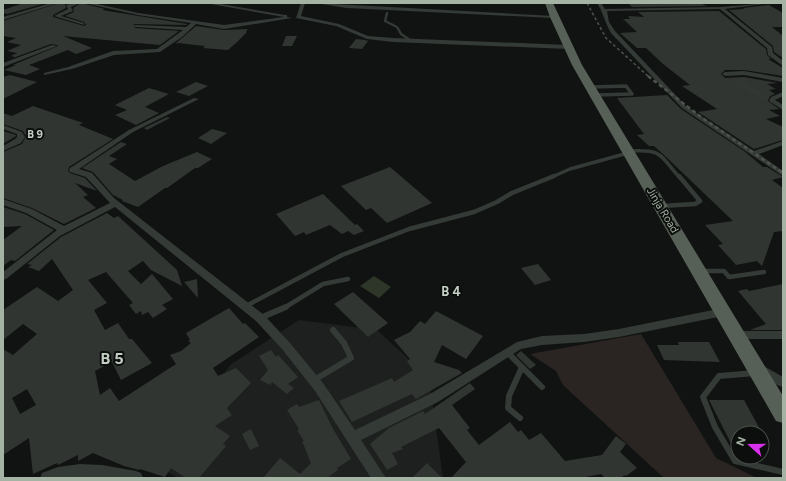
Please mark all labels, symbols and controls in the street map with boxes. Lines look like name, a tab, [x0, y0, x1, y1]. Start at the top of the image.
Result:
district label: B 9	[27, 128, 43, 141]
street label: Jinja Road	[644, 185, 681, 235]
district label: B 4	[441, 284, 461, 299]
district label: B 5	[101, 349, 123, 368]
north arrow	[730, 425, 770, 465]
text: N	[734, 435, 749, 448]

